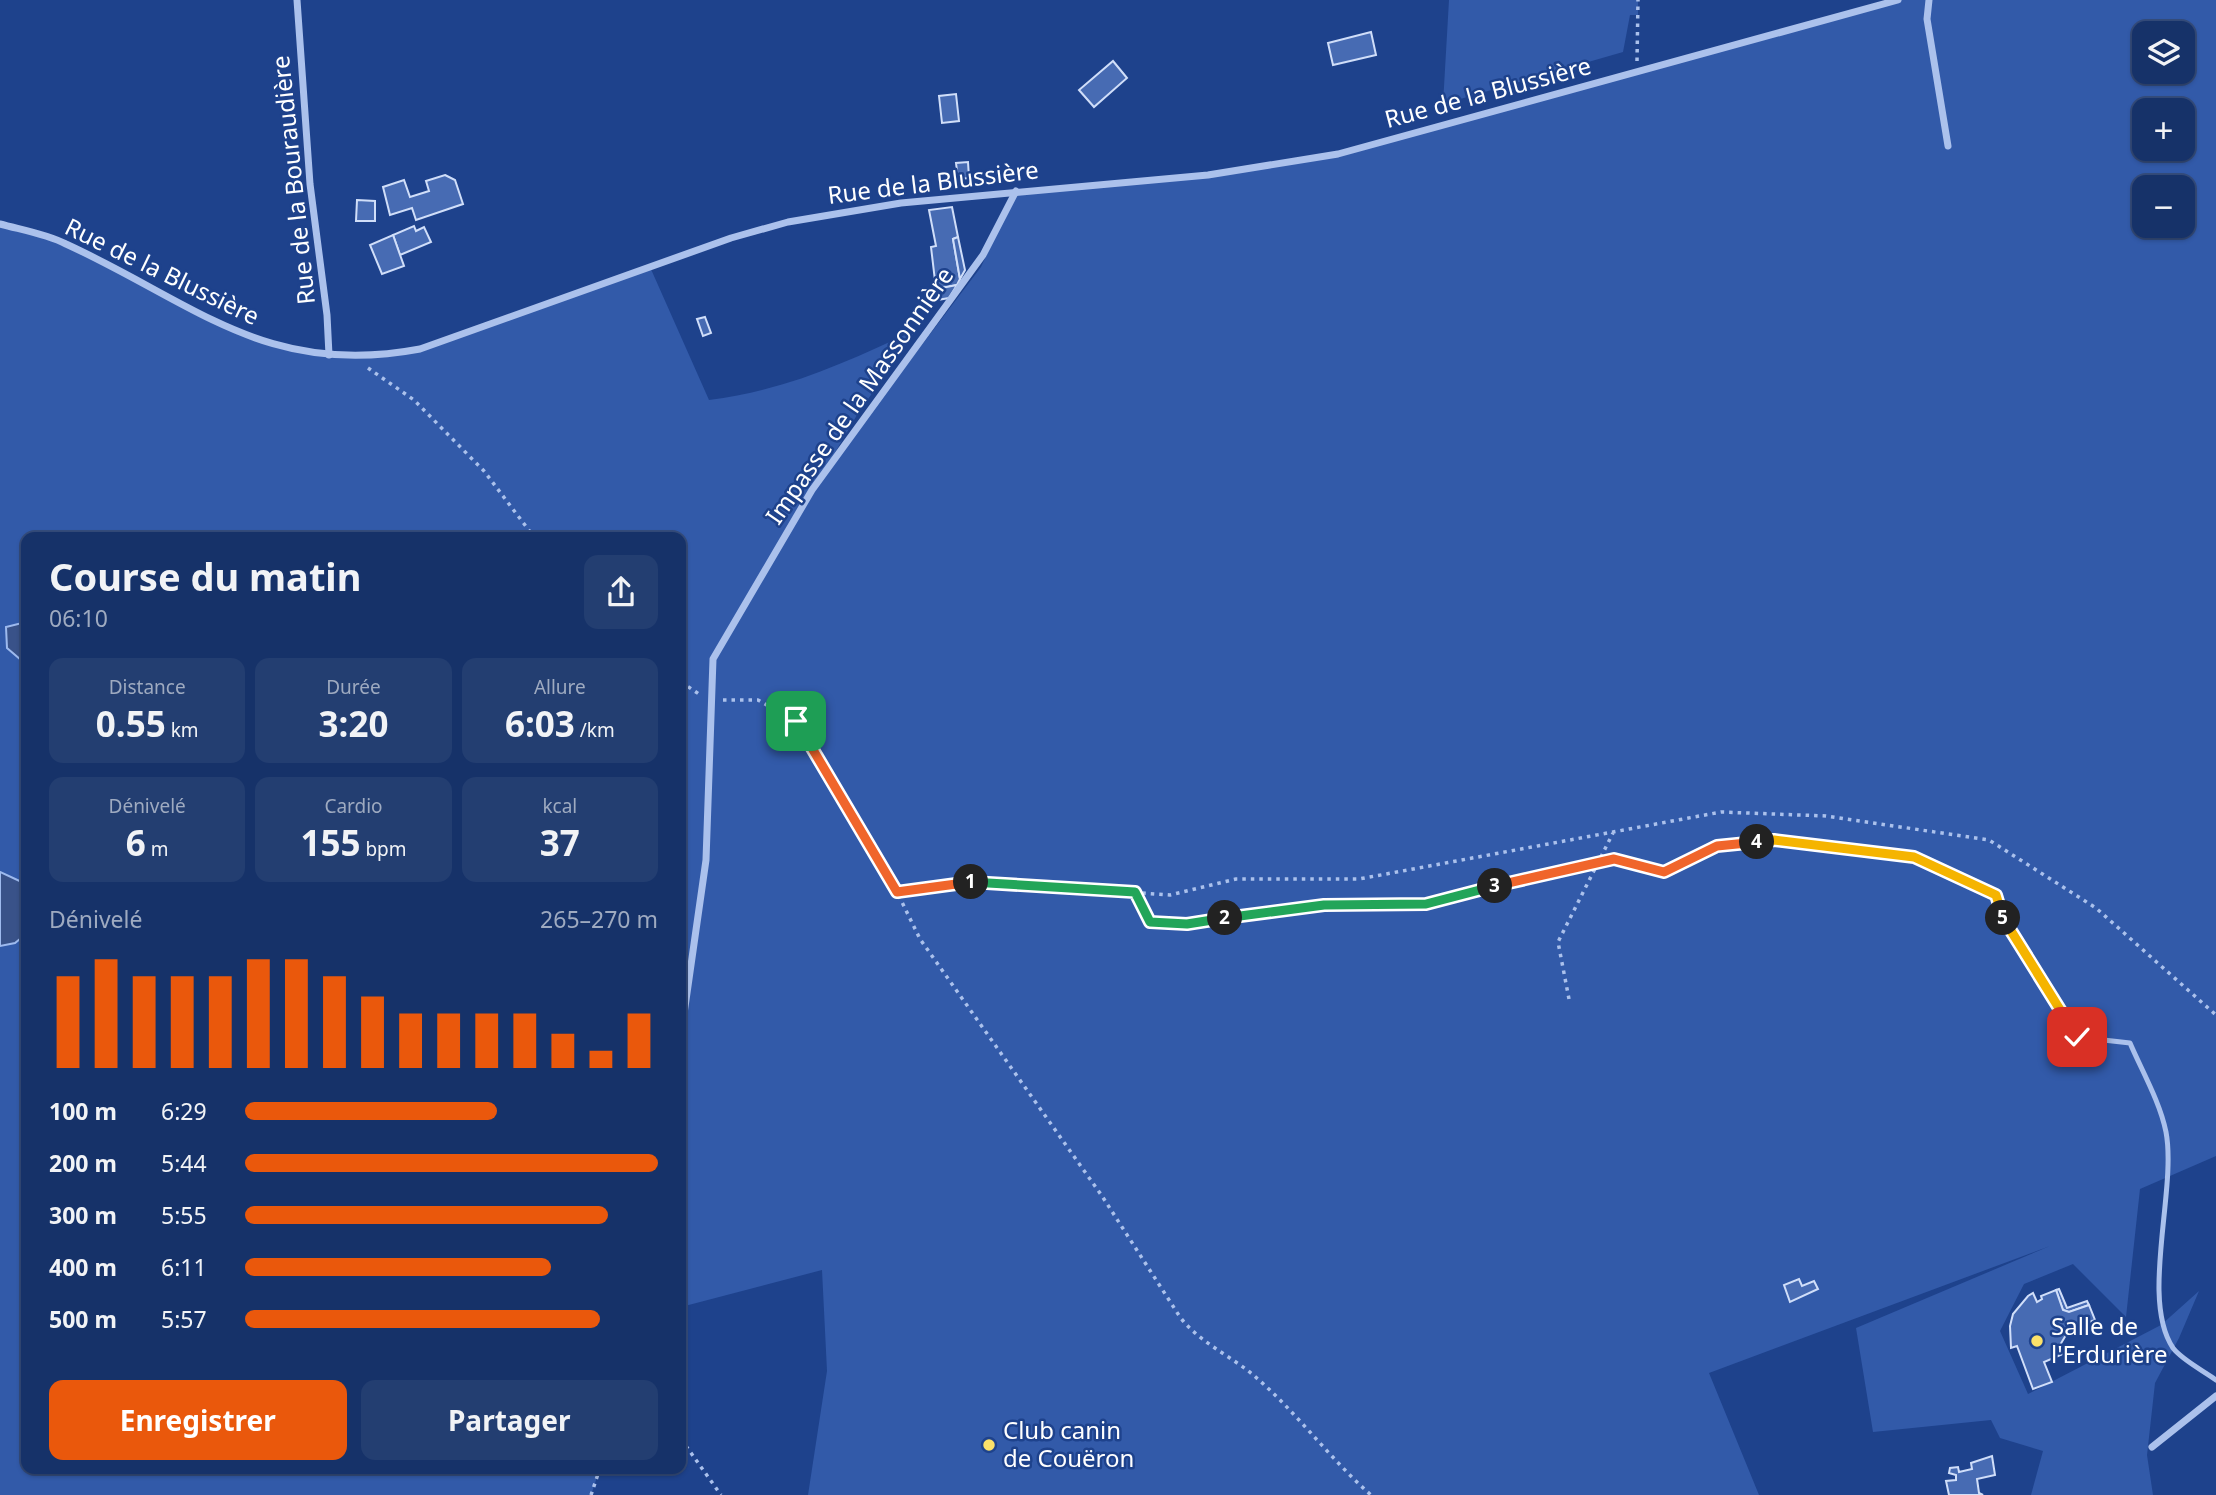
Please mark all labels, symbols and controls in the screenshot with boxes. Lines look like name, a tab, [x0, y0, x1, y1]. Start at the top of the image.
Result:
map controls	[2132, 21, 2195, 238]
button: layers	[2132, 21, 2195, 84]
street label: Rue de la Blussière	[1381, 48, 1594, 135]
street label: Rue de la Bouraudière	[263, 54, 322, 306]
button: +	[2132, 98, 2195, 161]
street label: Rue de la Blussière	[825, 152, 1040, 211]
button: −	[2132, 175, 2195, 238]
street label: Rue de la Blussière	[60, 209, 265, 332]
street label: Impasse de la Massonnière	[757, 260, 960, 530]
text: Course du matin	[49, 550, 361, 602]
button: share	[584, 555, 658, 629]
text: 06:10	[49, 602, 108, 634]
text: Distance	[109, 674, 186, 700]
text: Durée	[326, 674, 381, 700]
text: Allure	[534, 674, 586, 700]
pin	[766, 691, 826, 751]
text: 0.55	[96, 700, 166, 747]
text: 3:20	[319, 700, 388, 747]
text: 6:03	[505, 700, 575, 747]
icon: arrive	[777, 702, 815, 740]
text: km	[166, 717, 199, 743]
text: /km	[575, 717, 615, 743]
text: Dénivelé	[109, 793, 186, 819]
text: Cardio	[324, 793, 383, 819]
text: kcal	[542, 793, 577, 819]
text: 6	[126, 819, 146, 866]
text: 155	[300, 819, 360, 866]
text: 37	[540, 819, 580, 866]
pin: 4	[1740, 824, 1774, 860]
text: 4	[1751, 828, 1762, 854]
text: m	[146, 836, 169, 862]
text: bpm	[360, 836, 407, 862]
pin: 1	[954, 864, 988, 900]
text: 1	[965, 868, 976, 894]
pin: 3	[1478, 868, 1512, 903]
text: 3	[1489, 872, 1500, 898]
pin: 2	[1208, 900, 1242, 936]
pin: 5	[1986, 900, 2021, 936]
text: Dénivelé	[49, 903, 142, 935]
text: 265–270 m	[540, 903, 658, 935]
text: 2	[1219, 904, 1230, 930]
text: 5	[1997, 904, 2008, 930]
pin	[2047, 1007, 2107, 1067]
icon: check	[2058, 1018, 2096, 1056]
text: 100 m	[49, 1095, 117, 1127]
text: 6:29	[161, 1095, 207, 1127]
text: 200 m	[49, 1147, 117, 1179]
text: 5:44	[161, 1147, 207, 1179]
text: 300 m	[49, 1199, 117, 1231]
text: 5:55	[161, 1199, 207, 1231]
text: 400 m	[49, 1251, 117, 1283]
text: 6:11	[161, 1251, 207, 1283]
text: 500 m	[49, 1303, 117, 1335]
text: 5:57	[161, 1303, 207, 1335]
place label: Salle de l'Erdurière	[2051, 1309, 2168, 1370]
marker: Salle de l'Erdurière	[2029, 1333, 2045, 1349]
button: Enregistrer	[49, 1380, 347, 1460]
button: Partager	[361, 1380, 658, 1460]
place label: Club canin de Couëron	[1003, 1413, 1134, 1474]
marker: Club canin de Couëron	[981, 1437, 997, 1453]

